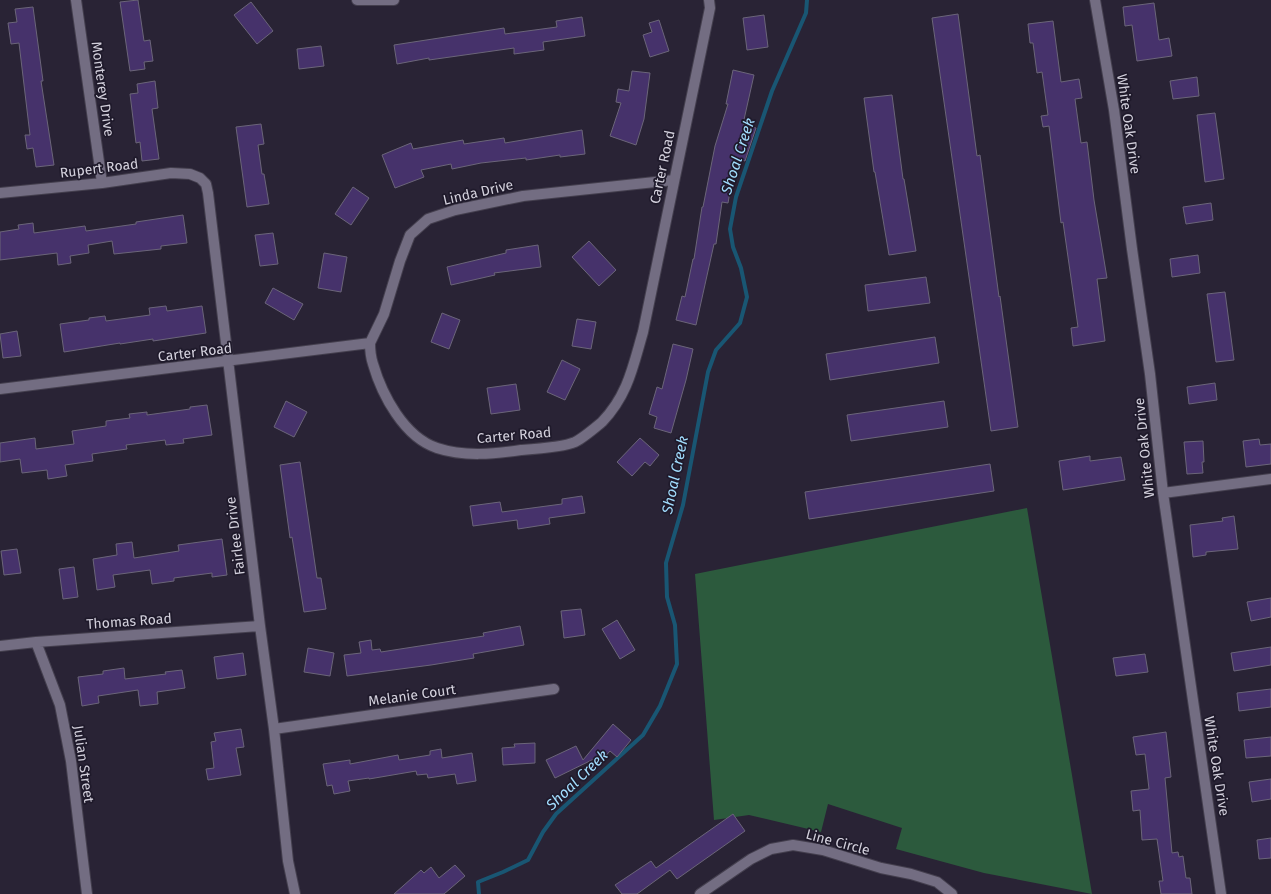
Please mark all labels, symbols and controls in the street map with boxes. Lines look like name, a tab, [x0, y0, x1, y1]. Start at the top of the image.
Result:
street label: Monterey Drive	[87, 40, 118, 138]
street label: White Oak Drive	[1113, 73, 1144, 175]
water label: Shoal Creek	[717, 116, 759, 197]
street label: Carter Road	[646, 129, 679, 205]
street label: Rupert Road	[59, 155, 139, 182]
street label: Linda Drive	[441, 176, 515, 209]
street label: Carter Road	[157, 340, 233, 365]
street label: White Oak Drive	[1131, 397, 1158, 499]
street label: Carter Road	[476, 424, 552, 447]
water label: Shoal Creek	[658, 434, 692, 517]
street label: Fairlee Drive	[222, 496, 249, 576]
street label: Thomas Road	[86, 610, 172, 633]
street label: Melanie Court	[367, 681, 458, 710]
street label: White Oak Drive	[1200, 715, 1233, 817]
street label: Julian Street	[70, 724, 97, 805]
water label: Shoal Creek	[542, 746, 612, 815]
street label: Line Circle	[804, 826, 872, 859]

